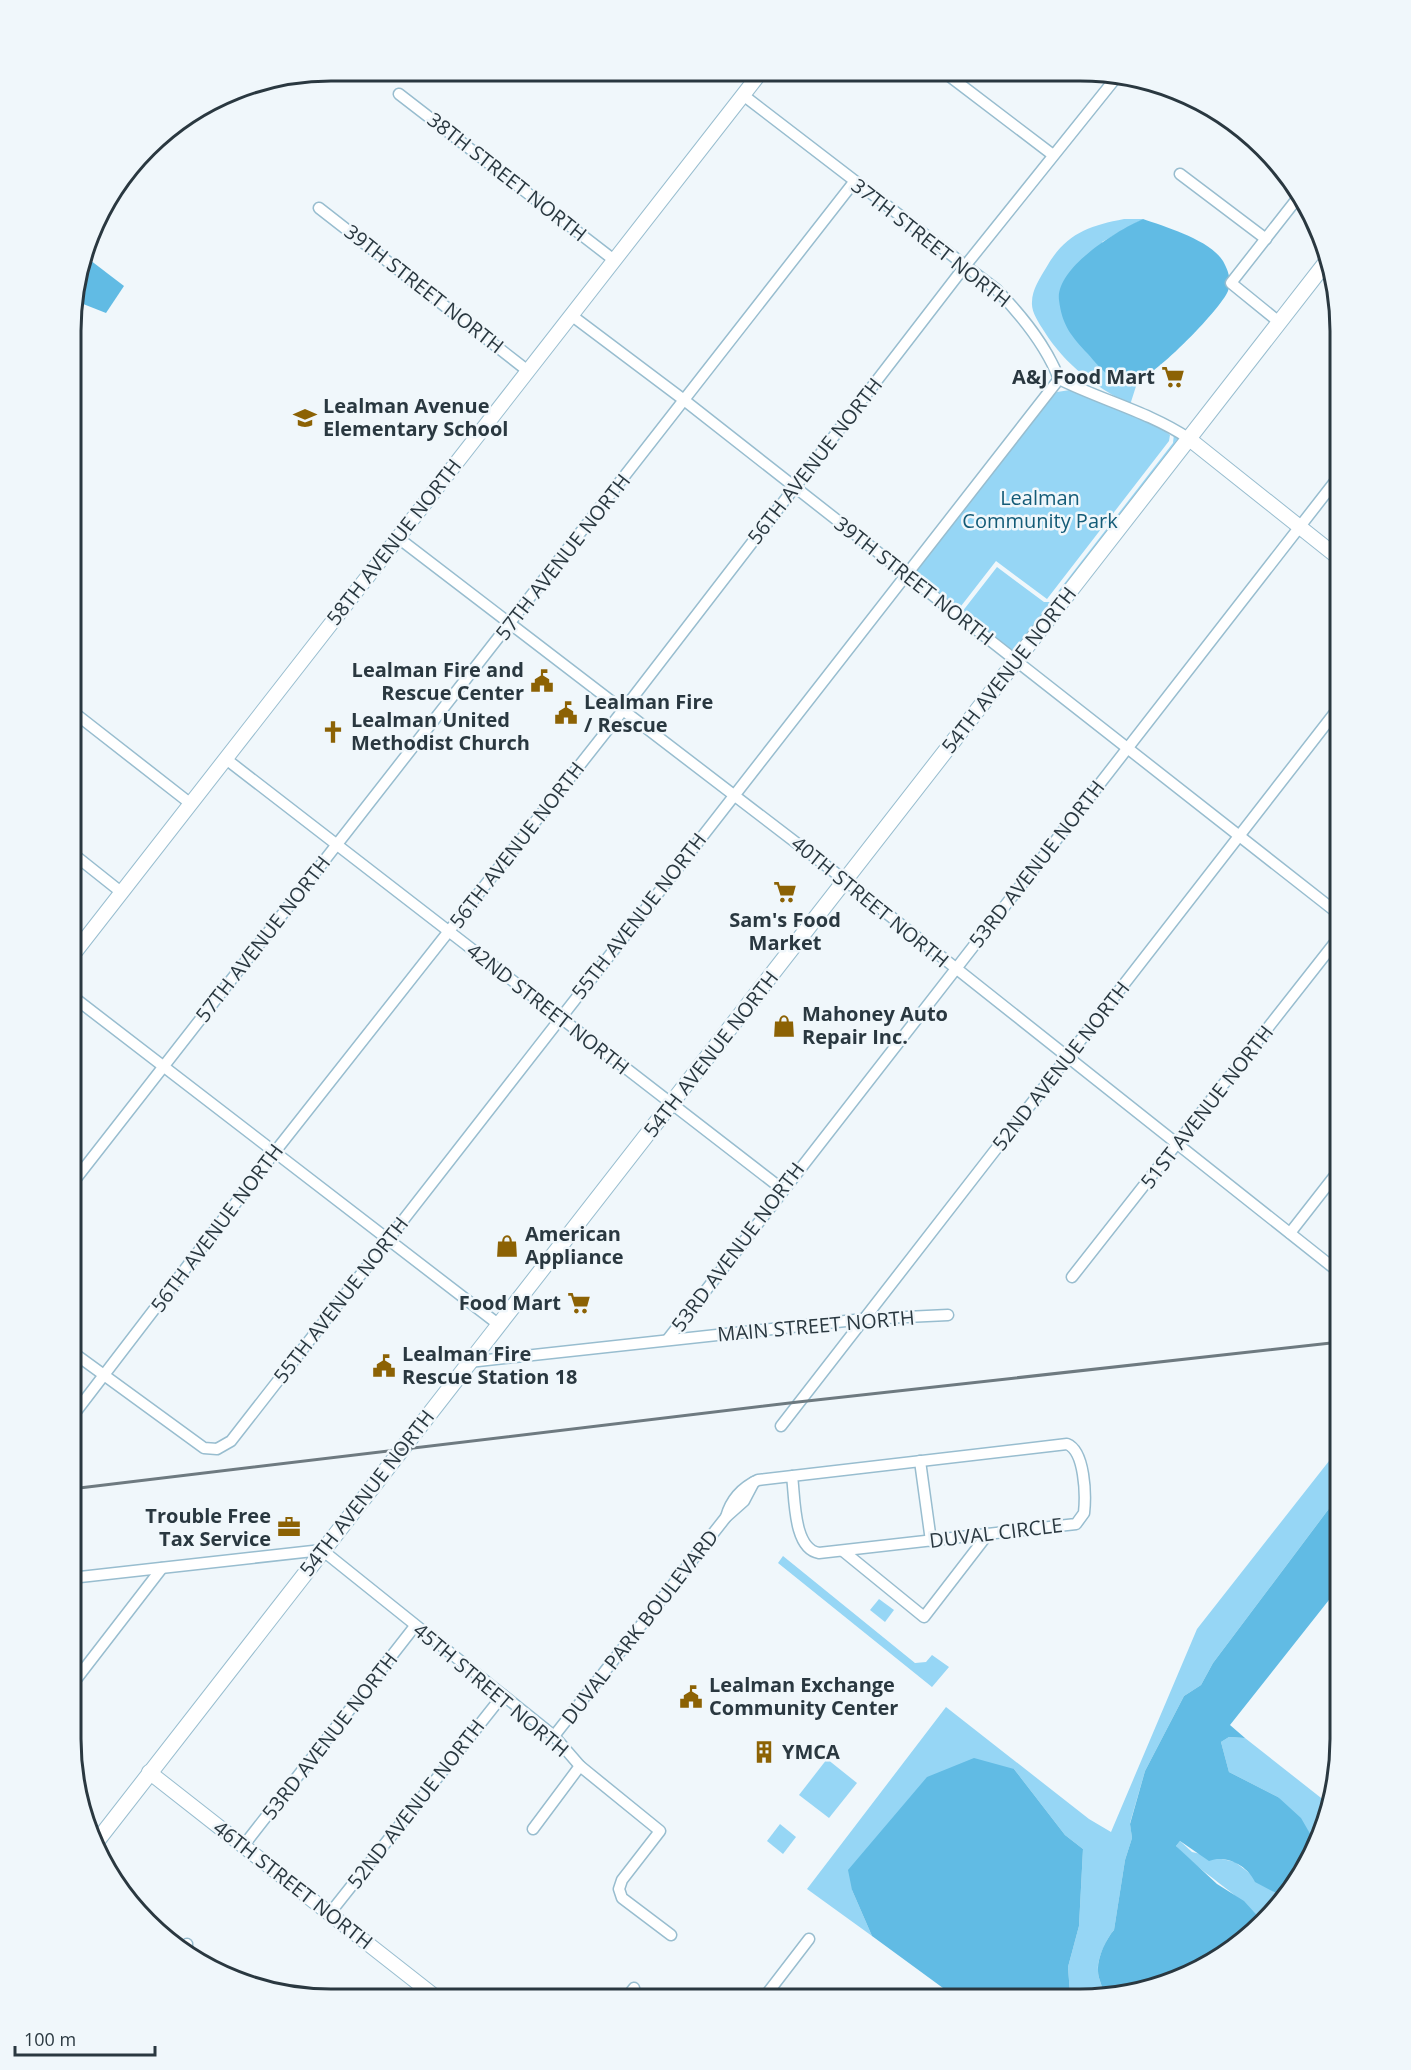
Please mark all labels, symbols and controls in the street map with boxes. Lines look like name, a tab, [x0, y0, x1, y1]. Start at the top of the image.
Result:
street label: 38TH STREET NORTH	[422, 106, 593, 247]
street label: 37TH STREET NORTH	[846, 172, 1017, 313]
street label: 39TH STREET NORTH	[339, 218, 510, 359]
place label: A&J Food Mart	[1012, 363, 1155, 390]
supermarket icon: A&J Food Mart	[1160, 364, 1186, 390]
street label: 56TH AVENUE NORTH	[741, 372, 888, 549]
place label: Lealman Avenue Elementary School	[323, 392, 508, 442]
school or university icon: Lealman Avenue Elementary School	[292, 405, 318, 431]
street label: 58TH AVENUE NORTH	[320, 453, 467, 630]
street label: 57TH AVENUE NORTH	[489, 468, 636, 645]
park label: Lealman Community Park	[962, 484, 1118, 534]
street label: 39TH STREET NORTH	[829, 510, 1000, 651]
street label: 54TH AVENUE NORTH	[935, 581, 1082, 758]
place label: Lealman Fire and Rescue Center	[352, 656, 524, 706]
public building icon: Lealman Fire and Rescue Center	[529, 668, 555, 694]
place label: Lealman Fire / Rescue	[584, 688, 713, 738]
public building icon: Lealman Fire / Rescue	[553, 700, 579, 726]
place label: Lealman United Methodist Church	[351, 706, 530, 756]
church icon: Lealman United Methodist Church	[320, 719, 346, 745]
street label: 56TH AVENUE NORTH	[443, 756, 590, 933]
street label: 53RD AVENUE NORTH	[963, 774, 1110, 953]
street label: 55TH AVENUE NORTH	[565, 827, 712, 1004]
street label: 40TH STREET NORTH	[786, 830, 955, 974]
street label: 57TH AVENUE NORTH	[189, 850, 336, 1027]
supermarket icon: Sam's Food Market	[772, 879, 798, 905]
place label: Sam's Food Market	[729, 906, 841, 956]
street label: 42ND STREET NORTH	[462, 937, 635, 1081]
street label: 54TH AVENUE NORTH	[637, 965, 784, 1142]
street label: 52ND AVENUE NORTH	[986, 975, 1135, 1156]
place label: Mahoney Auto Repair Inc.	[802, 1000, 948, 1050]
shop icon: Mahoney Auto Repair Inc.	[771, 1013, 797, 1039]
street label: 51ST AVENUE NORTH	[1134, 1019, 1279, 1194]
street label: 56TH AVENUE NORTH	[144, 1138, 289, 1317]
street label: 53RD AVENUE NORTH	[665, 1157, 810, 1337]
street label: 55TH AVENUE NORTH	[267, 1211, 414, 1388]
place label: American Appliance	[525, 1220, 624, 1270]
shop icon: American Appliance	[494, 1233, 520, 1259]
place label: Food Mart	[459, 1289, 561, 1316]
supermarket icon: Food Mart	[566, 1290, 592, 1316]
street label: MAIN STREET NORTH	[716, 1303, 916, 1348]
place label: Lealman Fire Rescue Station 18	[402, 1340, 578, 1390]
public building icon: Lealman Fire Rescue Station 18	[371, 1353, 397, 1379]
street label: 54TH AVENUE NORTH	[293, 1404, 440, 1581]
place label: Trouble Free Tax Service	[145, 1502, 271, 1552]
street label: DUVAL CIRCLE	[928, 1511, 1064, 1554]
office icon: Trouble Free Tax Service	[276, 1514, 302, 1540]
street label: DUVAL PARK BOULEVARD	[555, 1524, 724, 1729]
street label: 45TH STREET NORTH	[408, 1617, 575, 1763]
street label: 53RD AVENUE NORTH	[256, 1646, 403, 1825]
place label: Lealman Exchange Community Center	[709, 1671, 898, 1721]
public building icon: Lealman Exchange Community Center	[678, 1684, 704, 1710]
street label: 52ND AVENUE NORTH	[341, 1713, 490, 1894]
place label: YMCA	[782, 1738, 840, 1765]
building icon: YMCA	[751, 1739, 777, 1765]
street label: 46TH STREET NORTH	[208, 1814, 379, 1955]
scale bar	[15, 2019, 154, 2057]
text: 100 m	[24, 2027, 76, 2051]

